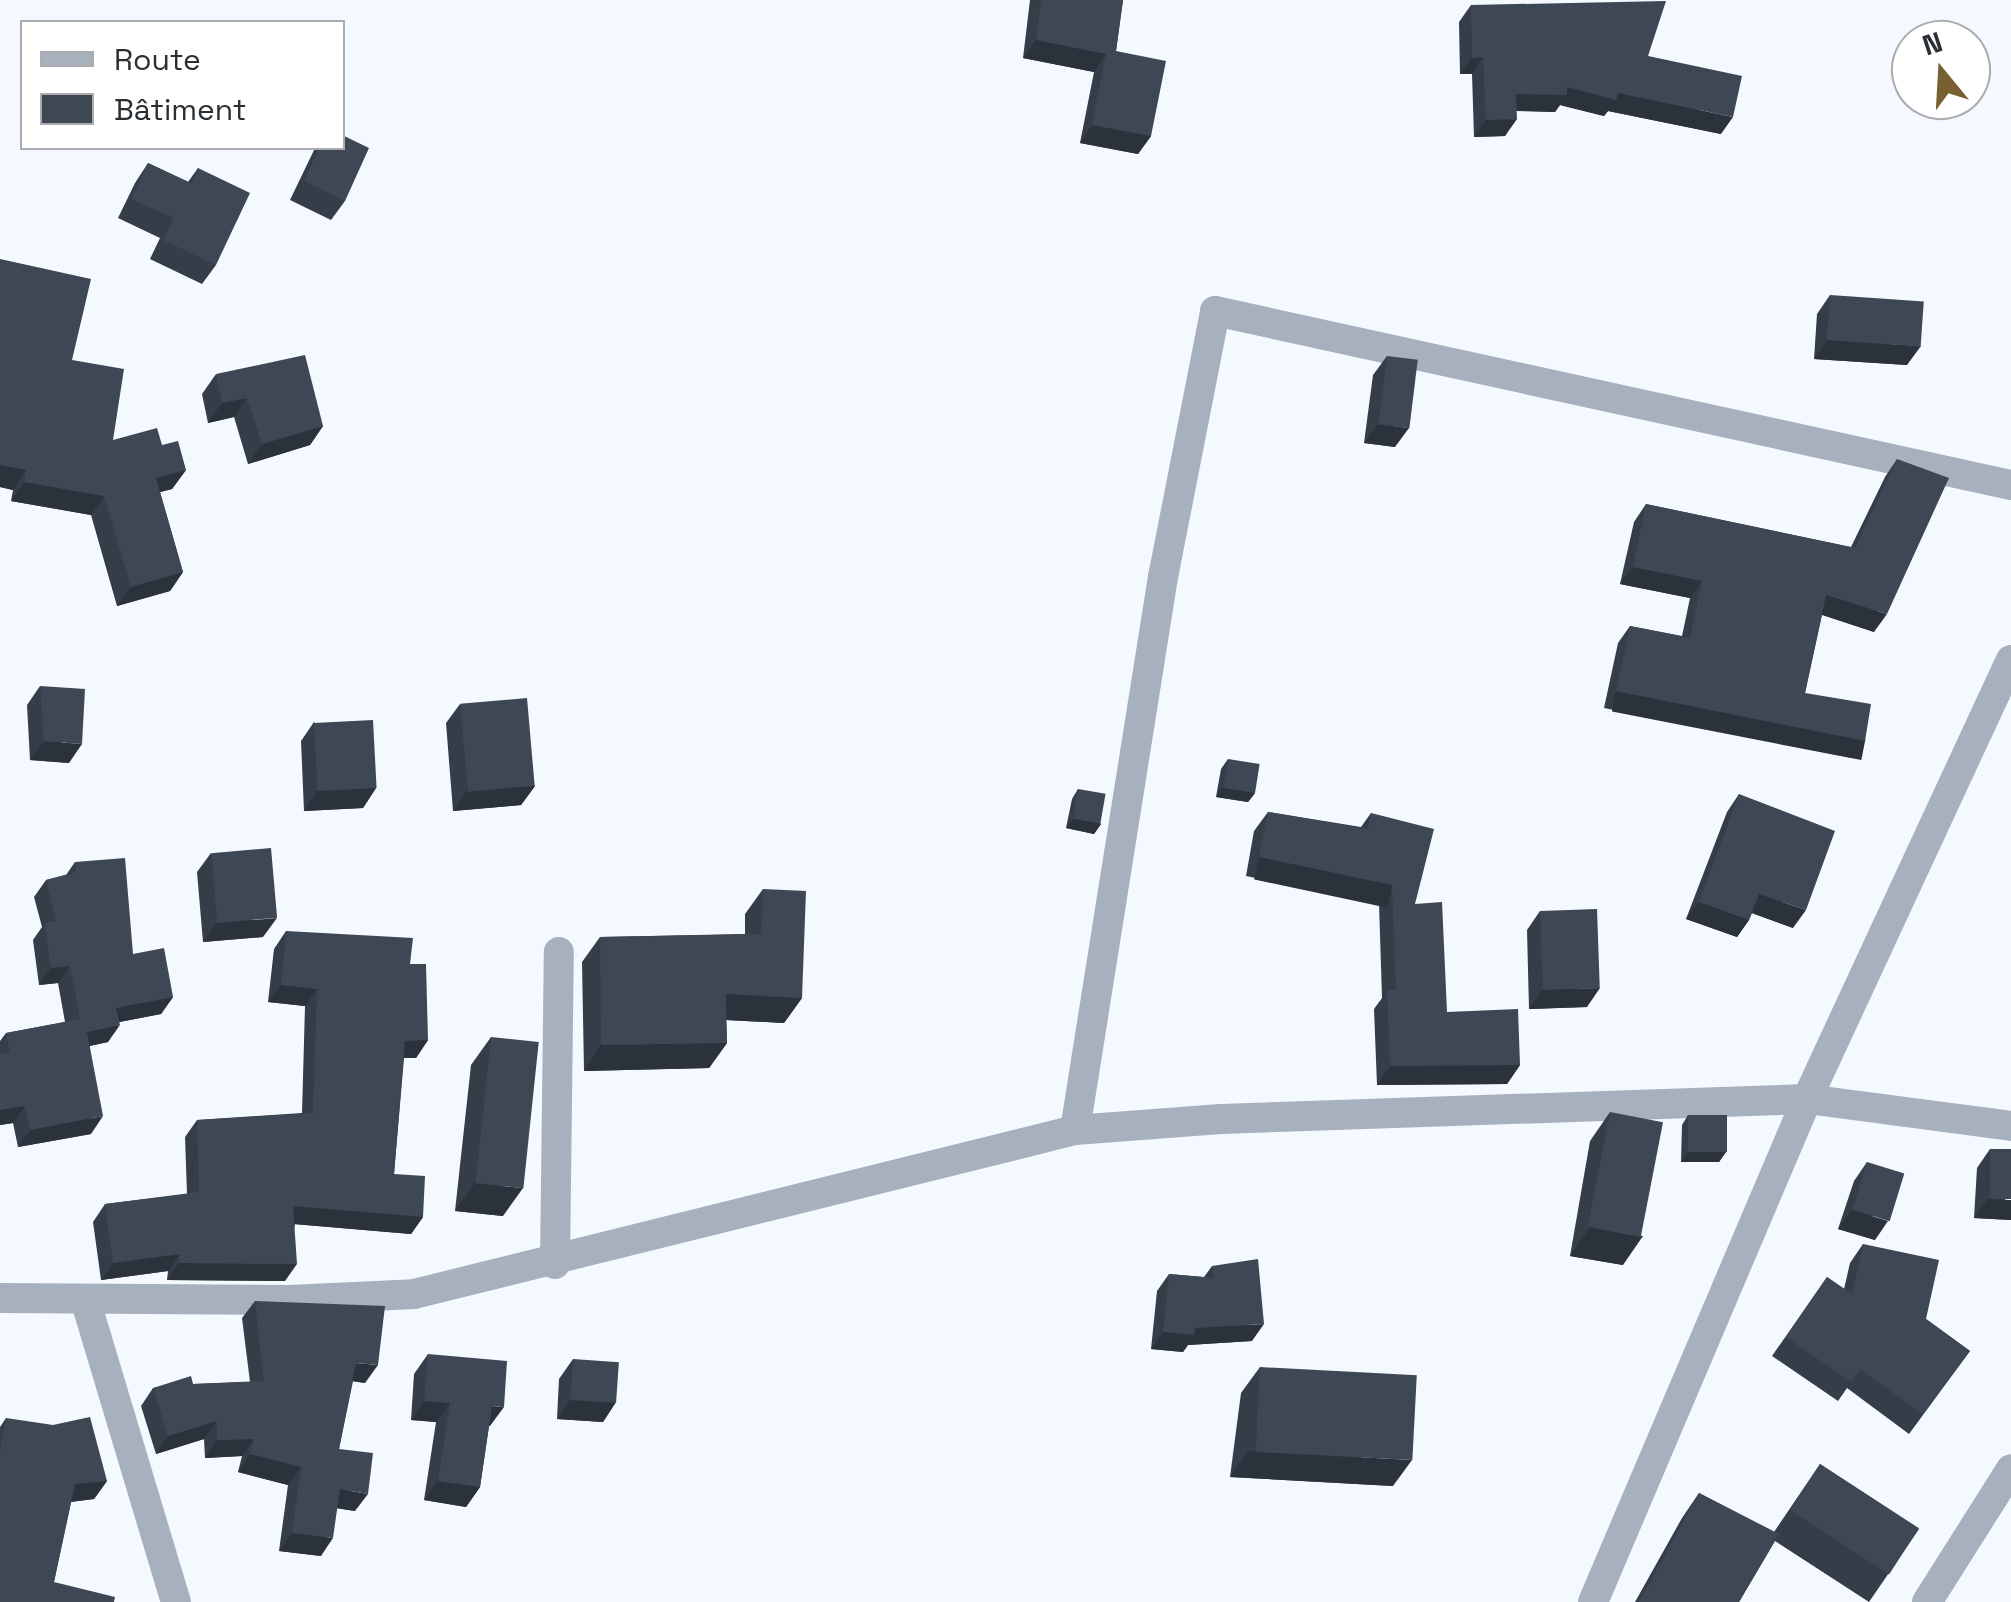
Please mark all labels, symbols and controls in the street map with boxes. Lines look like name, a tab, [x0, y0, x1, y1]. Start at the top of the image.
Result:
legend	[20, 20, 345, 150]
north arrow	[1891, 20, 1991, 120]
text: N	[1918, 23, 1947, 63]
text: Route	[114, 40, 201, 79]
text: Bâtiment	[114, 90, 247, 129]

